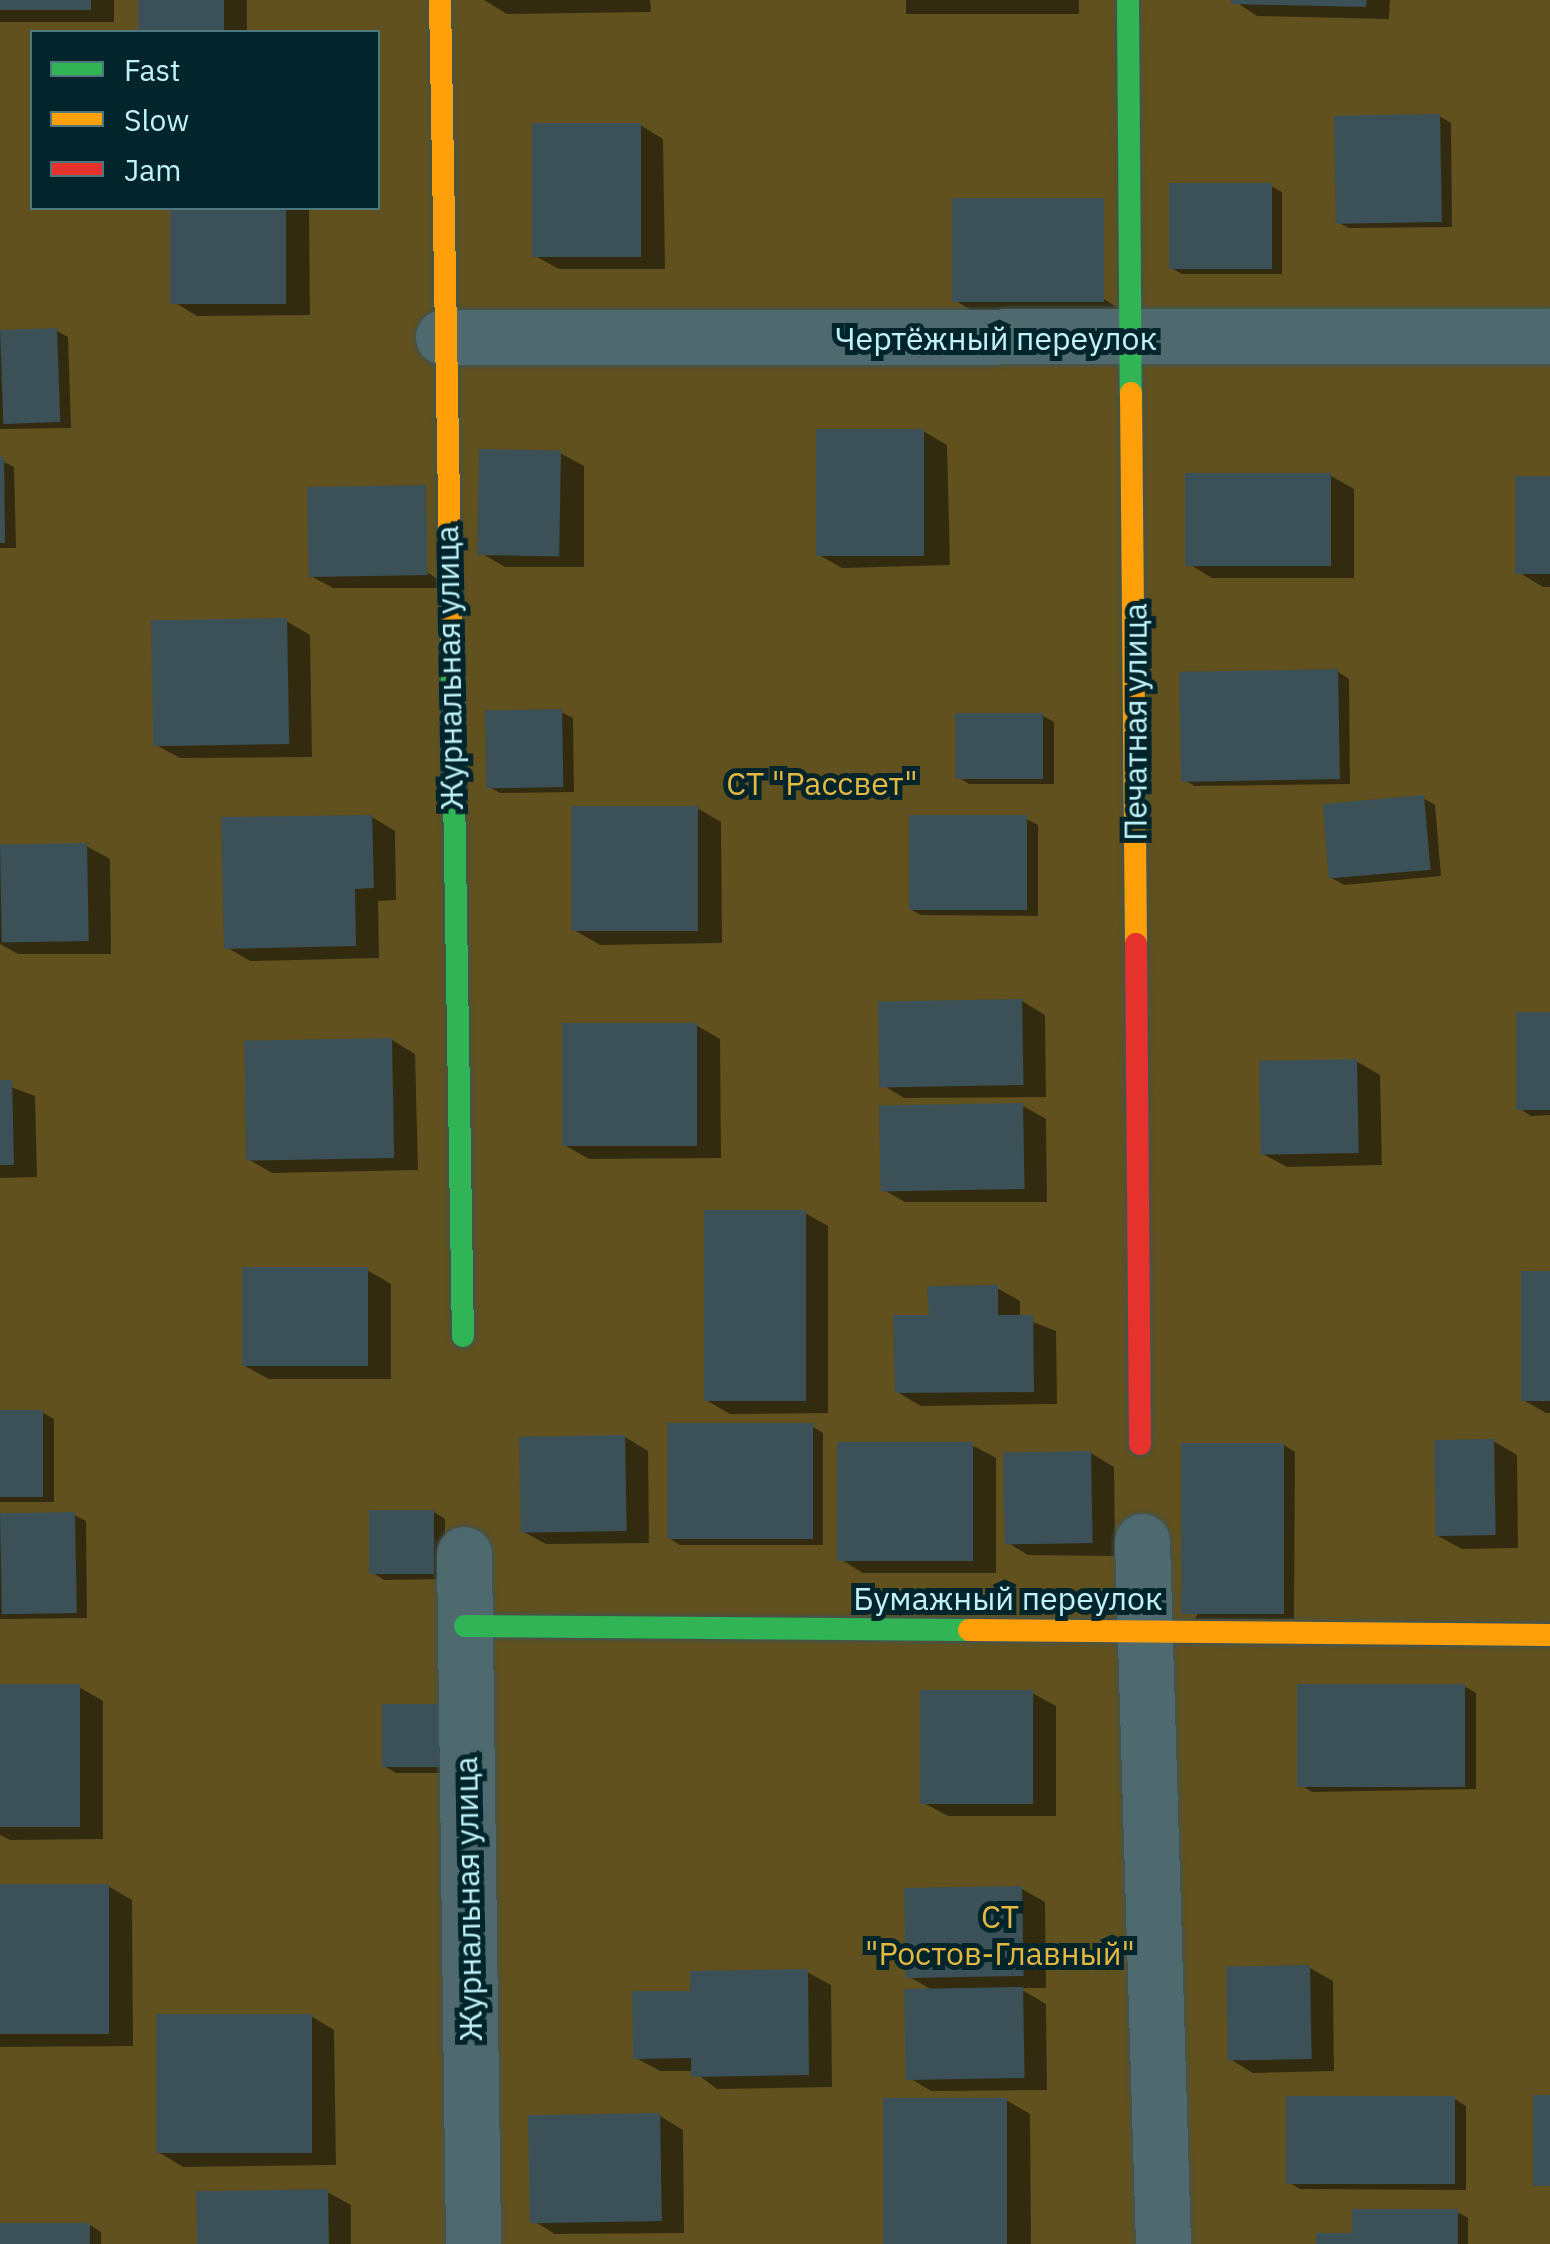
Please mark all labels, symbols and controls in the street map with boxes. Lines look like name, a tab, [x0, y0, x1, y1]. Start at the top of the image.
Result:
legend	[30, 30, 380, 210]
text: Fast	[124, 50, 181, 89]
text: Slow	[124, 100, 189, 139]
text: Jam	[124, 150, 182, 189]
street label: Чертёжный переулок	[835, 319, 1157, 357]
street label: Журнальная улица	[427, 525, 471, 811]
street label: Печатная улица	[1116, 603, 1154, 841]
park label: СТ "Рассвет"	[726, 764, 918, 802]
street label: Бумажный переулок	[853, 1579, 1163, 1617]
street label: Журнальная улица	[446, 1756, 490, 2042]
park label: СТ "Ростов-Главный"	[865, 1898, 1135, 1973]

